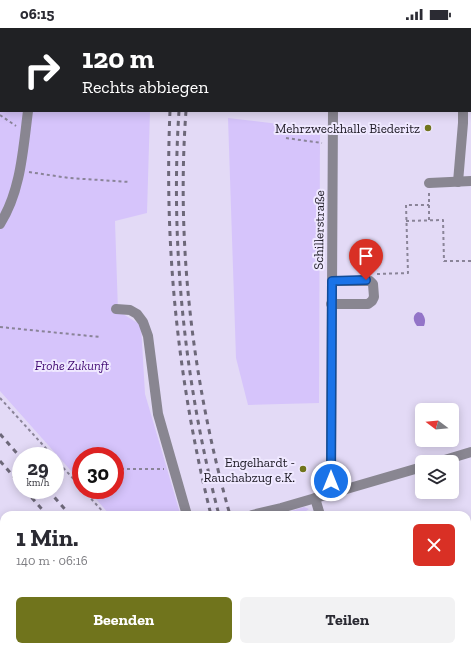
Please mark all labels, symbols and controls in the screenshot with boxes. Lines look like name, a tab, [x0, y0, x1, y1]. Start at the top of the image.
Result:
text: 06:15	[20, 5, 54, 23]
text: 120 m	[82, 42, 154, 75]
icon: right	[16, 44, 68, 96]
text: Rechts abbiegen	[82, 76, 208, 98]
place label: Mehrzweckhalle Biederitz	[275, 121, 420, 136]
marker: Mehrzweckhalle Biederitz	[423, 123, 433, 133]
street label: Schillerstraße	[311, 190, 327, 270]
pin	[349, 239, 383, 280]
icon: arrive	[355, 245, 377, 267]
park label: Frohe Zukunft	[35, 358, 110, 373]
north arrow	[415, 403, 459, 447]
map controls	[415, 403, 459, 499]
speed limit sign: 30	[72, 447, 124, 499]
place label: Engelhardt - Rauchabzug e.K.	[204, 455, 295, 485]
button: layers	[415, 455, 459, 499]
text: 29	[27, 456, 49, 480]
position arrow	[310, 460, 352, 502]
marker: Engelhardt - Rauchabzug e.K.	[298, 464, 308, 474]
text: km/h	[27, 477, 49, 489]
text: 1 Min.	[16, 523, 79, 552]
button: close	[413, 524, 455, 566]
text: 140 m · 06:16	[16, 553, 88, 568]
button: Beenden	[16, 597, 232, 643]
button: Teilen	[240, 597, 455, 643]

